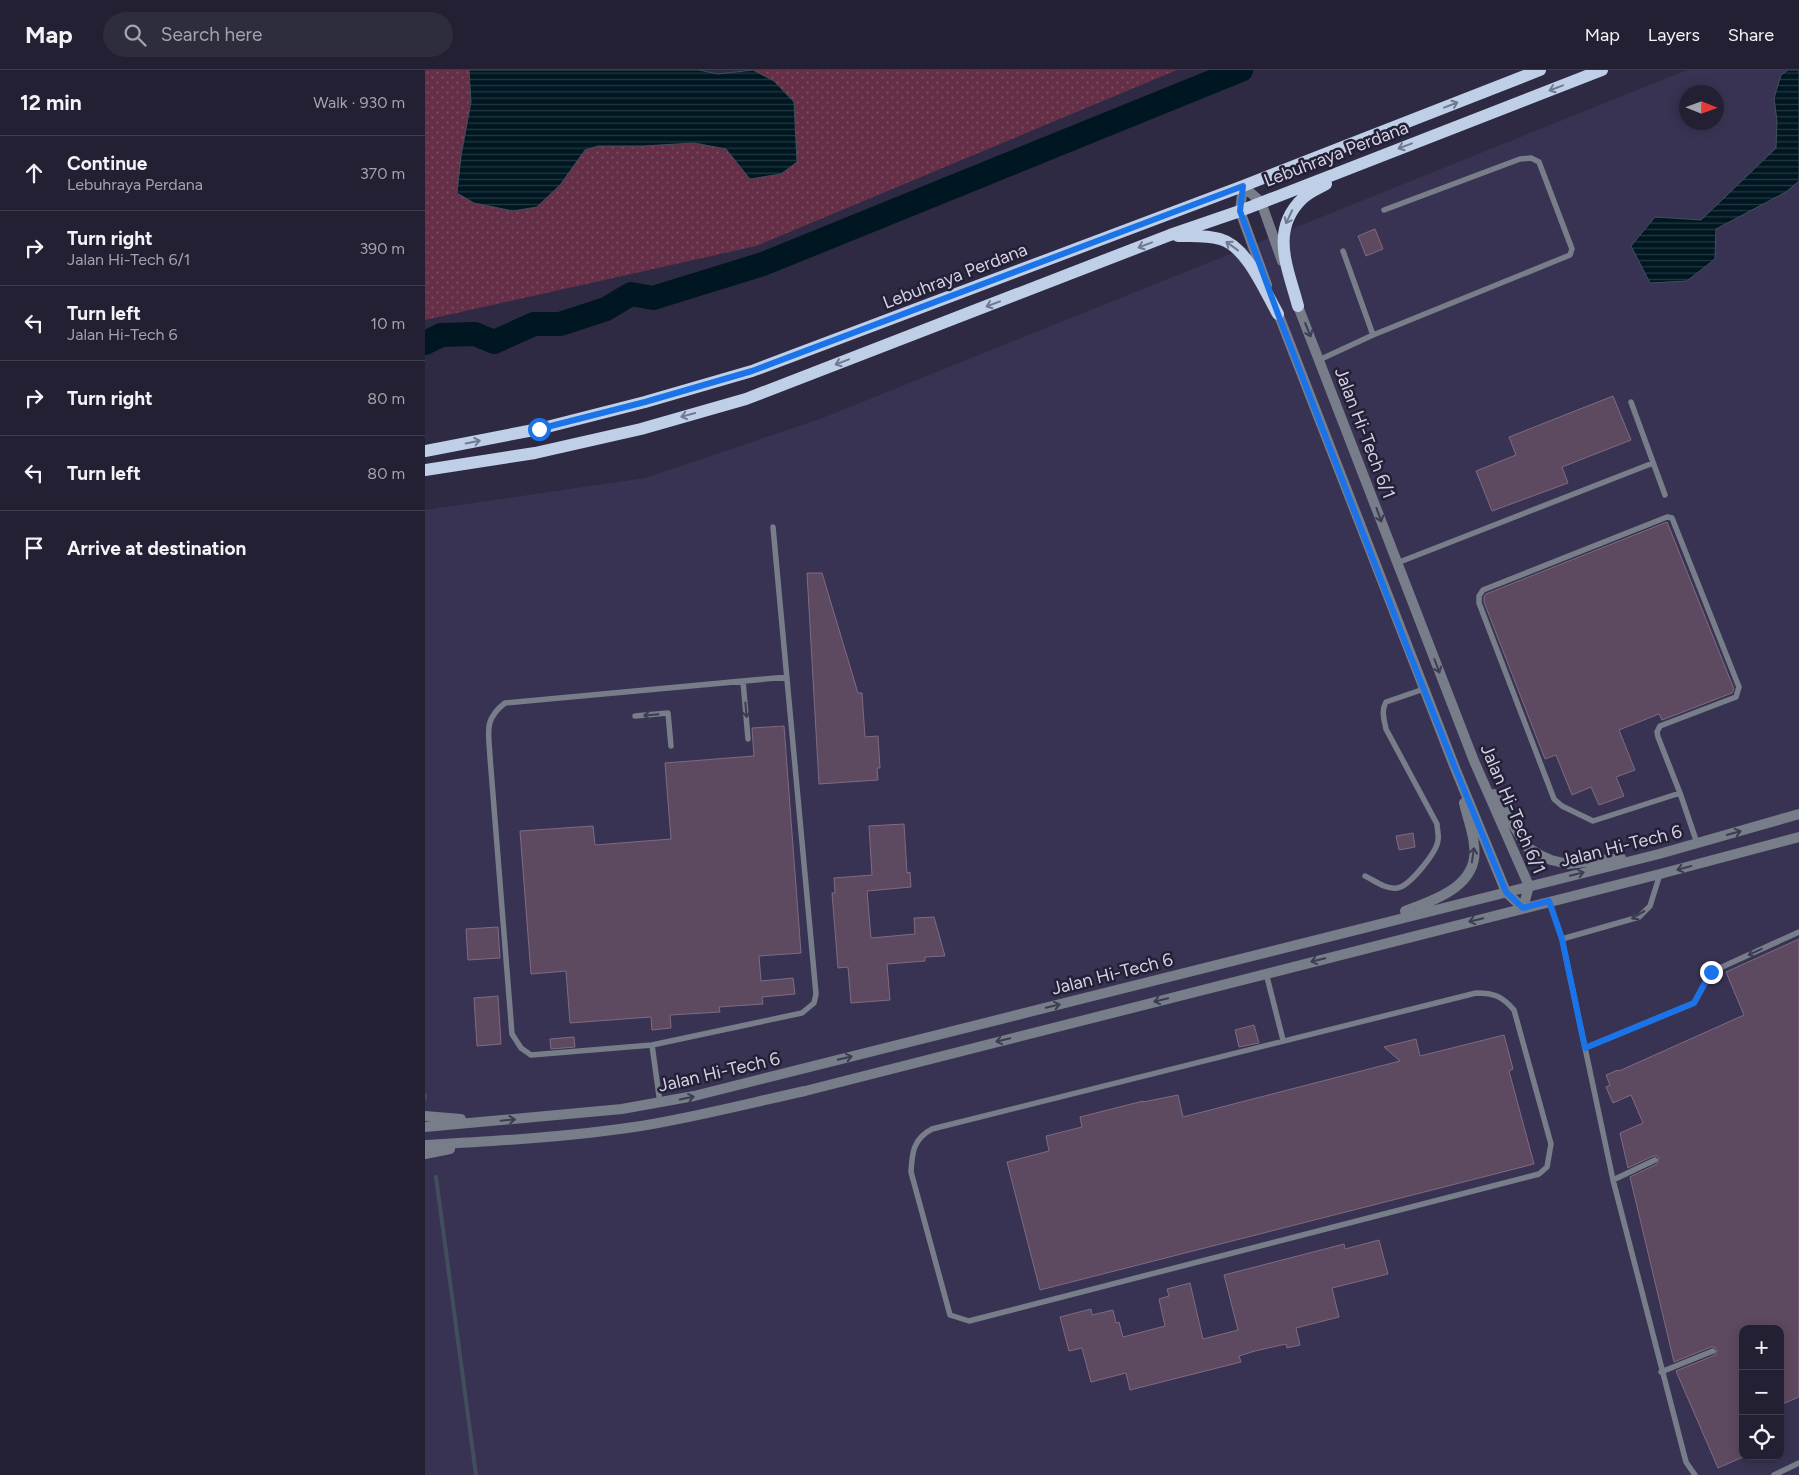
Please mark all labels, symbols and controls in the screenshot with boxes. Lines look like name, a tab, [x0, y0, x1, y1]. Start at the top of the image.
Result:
search box	[103, 12, 453, 57]
text: Map	[25, 20, 73, 49]
icon: search	[121, 21, 149, 49]
text: Search here	[161, 23, 262, 46]
text: Map	[1585, 24, 1620, 46]
text: Layers	[1648, 24, 1700, 46]
text: Share	[1728, 24, 1774, 46]
one-way arrow	[1549, 83, 1564, 93]
north arrow	[1679, 85, 1724, 130]
text: 12 min	[20, 90, 82, 115]
text: Walk · 930 m	[313, 93, 405, 112]
one-way arrow	[1443, 100, 1458, 109]
street label: Lebuhraya Perdana	[1261, 116, 1411, 192]
one-way arrow	[1397, 143, 1412, 152]
text: Continue	[67, 152, 147, 175]
icon: ahead	[20, 159, 48, 187]
text: 370 m	[360, 164, 405, 183]
text: Lebuhraya Perdana	[67, 175, 203, 194]
one-way arrow	[1283, 209, 1293, 224]
text: Turn right	[67, 227, 153, 250]
icon: right	[20, 234, 48, 262]
street label: Lebuhraya Perdana	[880, 238, 1030, 314]
text: 390 m	[359, 239, 405, 258]
one-way arrow	[1138, 241, 1153, 251]
one-way arrow	[1225, 241, 1239, 251]
text: Jalan Hi-Tech 6/1	[67, 250, 190, 269]
one-way arrow	[986, 300, 1001, 309]
text: Turn left	[67, 302, 141, 325]
icon: left	[20, 309, 48, 337]
text: 10 m	[371, 314, 405, 333]
one-way arrow	[1303, 322, 1313, 337]
text: Jalan Hi-Tech 6	[67, 325, 178, 344]
one-way arrow	[834, 359, 849, 368]
street label: Jalan Hi-Tech 6/1	[1330, 364, 1400, 502]
icon: right	[20, 384, 48, 412]
text: Turn right	[67, 387, 153, 410]
text: 80 m	[367, 389, 405, 408]
one-way arrow	[681, 411, 697, 421]
route start	[528, 418, 551, 441]
one-way arrow	[464, 437, 480, 446]
icon: left	[20, 459, 48, 487]
text: Turn left	[67, 462, 141, 485]
text: 80 m	[367, 464, 405, 483]
one-way arrow	[1375, 507, 1384, 522]
icon: arrive	[20, 534, 48, 562]
text: Arrive at destination	[67, 537, 246, 560]
one-way arrow	[1433, 658, 1442, 673]
one-way arrow	[741, 702, 751, 718]
one-way arrow	[643, 710, 659, 719]
street label: Jalan Hi-Tech 6/1	[1476, 741, 1550, 877]
street label: Jalan Hi-Tech 6	[1558, 820, 1684, 872]
one-way arrow	[1725, 827, 1741, 837]
one-way arrow	[1469, 847, 1479, 863]
one-way arrow	[1677, 864, 1693, 873]
one-way arrow	[1568, 869, 1584, 878]
one-way arrow	[1631, 910, 1646, 920]
one-way arrow	[1468, 916, 1484, 925]
street label: Jalan Hi-Tech 6	[1049, 948, 1175, 1000]
one-way arrow	[1748, 948, 1763, 957]
one-way arrow	[1311, 956, 1327, 965]
route end	[1700, 961, 1723, 984]
one-way arrow	[1153, 996, 1169, 1005]
one-way arrow	[1045, 1001, 1061, 1010]
one-way arrow	[996, 1036, 1012, 1045]
street label: Jalan Hi-Tech 6	[656, 1047, 782, 1097]
one-way arrow	[836, 1053, 852, 1062]
one-way arrow	[678, 1092, 694, 1102]
one-way arrow	[500, 1115, 516, 1124]
map controls	[1739, 1325, 1784, 1460]
button: +	[1739, 1325, 1784, 1370]
button: −	[1739, 1370, 1784, 1415]
button: locate	[1739, 1415, 1784, 1460]

